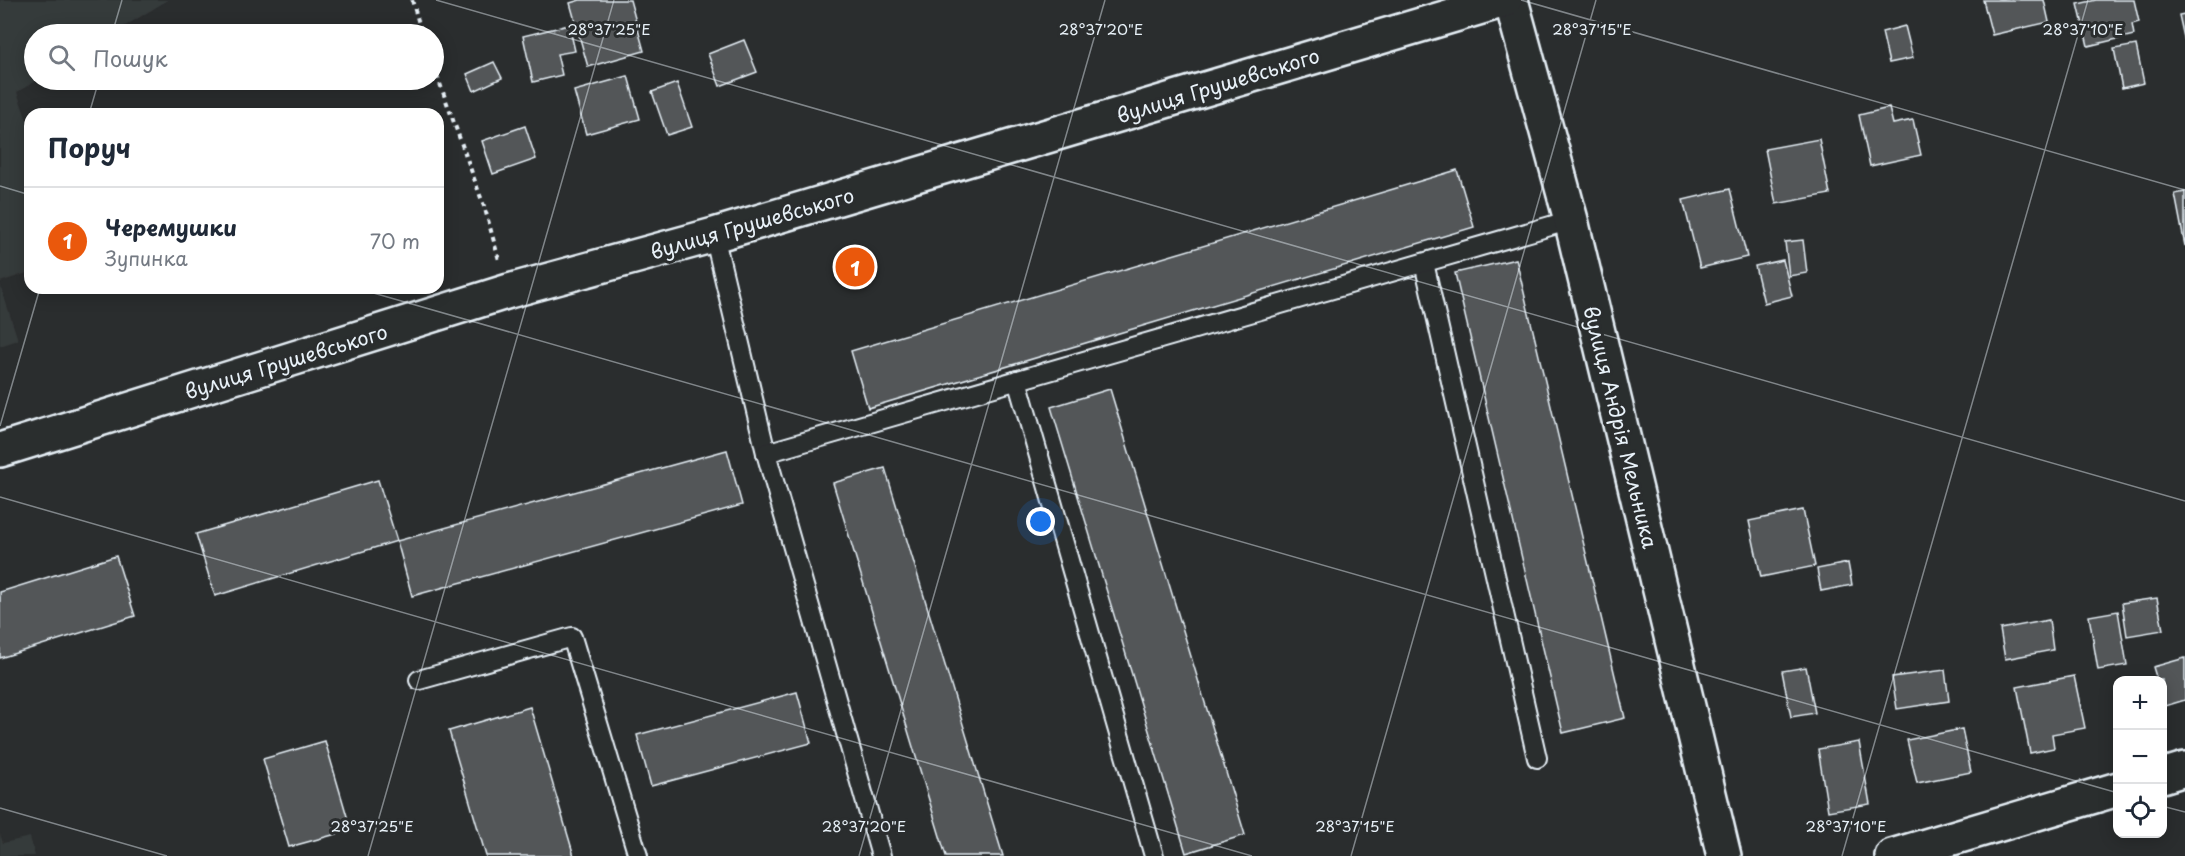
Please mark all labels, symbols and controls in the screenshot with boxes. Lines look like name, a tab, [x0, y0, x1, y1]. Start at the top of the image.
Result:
text: 28°37'25"E	[567, 17, 651, 40]
text: 28°37'20"E	[1059, 17, 1143, 40]
text: 28°37'15"E	[1552, 17, 1632, 40]
text: 28°37'10"E	[2043, 17, 2123, 40]
search box	[24, 24, 444, 90]
street label: вулиця Грушевського	[1113, 40, 1323, 130]
icon: search	[45, 41, 78, 74]
text: Пошук	[93, 41, 168, 74]
text: Поруч	[48, 128, 131, 167]
street label: вулиця Грушевського	[647, 180, 857, 266]
text: Черемушки	[105, 210, 237, 243]
text: 1	[63, 226, 72, 256]
text: 70 m	[370, 226, 420, 256]
text: Зупинка	[105, 243, 188, 273]
pin: 1	[836, 244, 874, 290]
street label: вулиця Андрія Мельника	[1576, 303, 1666, 552]
street label: вулиця Грушевського	[181, 316, 391, 406]
your location	[1026, 507, 1055, 536]
map controls	[2113, 676, 2167, 838]
button: +	[2113, 676, 2167, 730]
button: −	[2113, 730, 2167, 784]
button: locate	[2113, 784, 2167, 838]
text: 28°37'25"E	[330, 814, 414, 837]
text: 28°37'20"E	[822, 814, 906, 837]
text: 28°37'15"E	[1315, 814, 1395, 837]
text: 28°37'10"E	[1806, 814, 1886, 837]

